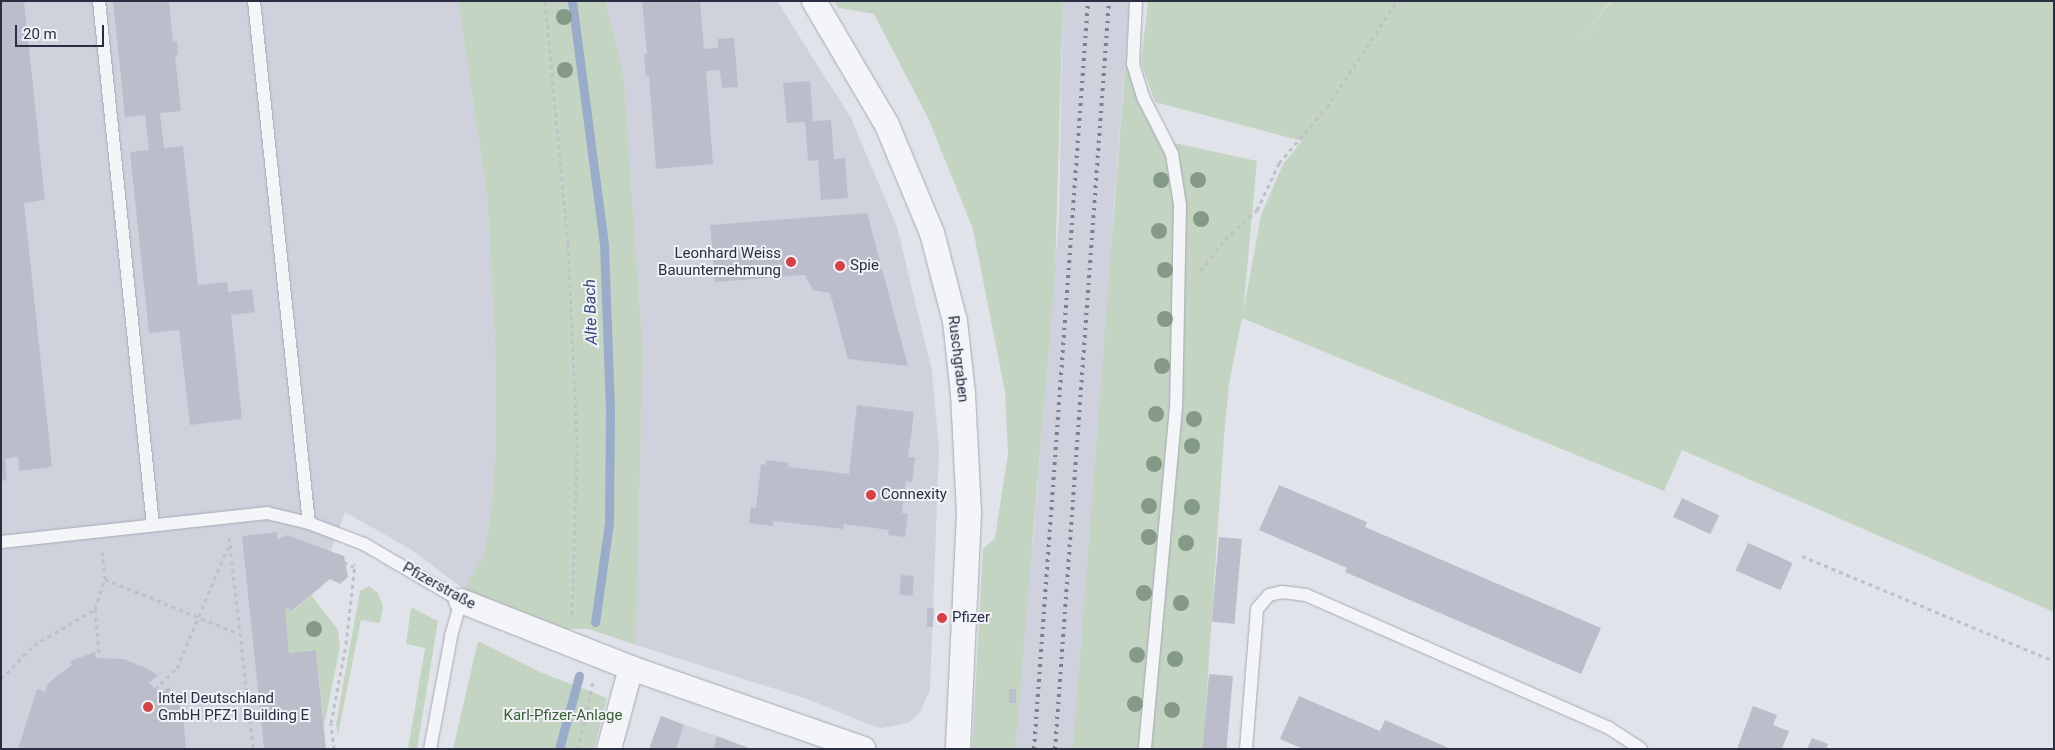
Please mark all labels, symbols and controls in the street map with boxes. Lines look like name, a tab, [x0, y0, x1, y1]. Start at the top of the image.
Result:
scale bar	[18, 15, 106, 47]
text: 20 m	[23, 25, 57, 43]
place label: Leonhard Weiss Bauunternehmung	[658, 244, 781, 279]
marker: Leonhard Weiss Bauunternehmung	[785, 256, 797, 268]
place label: Spie	[850, 257, 879, 275]
marker: Spie	[834, 260, 846, 272]
water label: Alte Bach	[580, 279, 602, 345]
street label: Ruschgraben	[944, 315, 972, 403]
place label: Connexity	[881, 486, 947, 504]
marker: Connexity	[865, 489, 877, 501]
street label: Pfizerstraße	[399, 559, 479, 613]
place label: Pfizer	[952, 609, 990, 627]
marker: Pfizer	[936, 612, 948, 624]
place label: Intel Deutschland GmbH PFZ1 Building E	[158, 689, 309, 724]
marker: Intel Deutschland GmbH PFZ1 Building E	[142, 701, 154, 713]
park label: Karl-Pfizer-Anlage	[504, 707, 622, 725]

